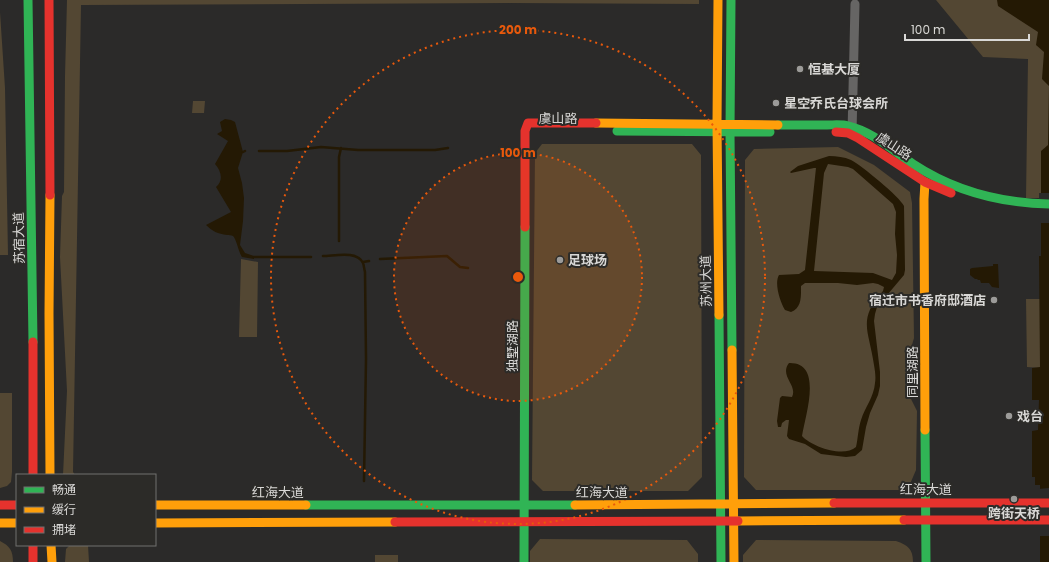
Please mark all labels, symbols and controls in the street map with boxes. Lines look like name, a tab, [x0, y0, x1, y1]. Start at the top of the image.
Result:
scale bar	[905, 16, 1029, 42]
text: 200 m	[499, 21, 537, 38]
text: 100 m	[911, 21, 945, 38]
place label: 恒基大厦	[808, 60, 860, 79]
marker: 恒基大厦	[795, 64, 805, 74]
place label: 星空乔氏台球会所	[784, 94, 888, 113]
marker: 星空乔氏台球会所	[771, 98, 781, 108]
street label: 虞山路	[538, 109, 578, 128]
street label: 虞山路	[872, 127, 916, 165]
text: 100 m	[500, 144, 536, 161]
street label: 苏宿大道	[9, 212, 29, 264]
place label: 足球场	[568, 251, 607, 270]
marker: 足球场	[555, 255, 565, 265]
street label: 苏州大道	[696, 255, 716, 307]
centre of rings	[511, 270, 525, 284]
place label: 宿迁市书香府邸酒店	[869, 291, 986, 310]
marker: 宿迁市书香府邸酒店	[989, 295, 999, 305]
street label: 独墅湖路	[503, 320, 522, 372]
street label: 同里湖路	[903, 346, 922, 398]
place label: 戏台	[1017, 407, 1043, 426]
marker: 戏台	[1004, 411, 1014, 421]
legend	[16, 474, 156, 546]
street label: 红海大道	[900, 480, 952, 499]
text: 畅通	[52, 481, 76, 498]
street label: 红海大道	[252, 483, 304, 502]
street label: 红海大道	[576, 483, 628, 502]
marker: 跨街天桥	[1009, 494, 1019, 504]
text: 缓行	[52, 501, 76, 518]
place label: 跨街天桥	[988, 504, 1040, 523]
text: 拥堵	[52, 521, 76, 538]

